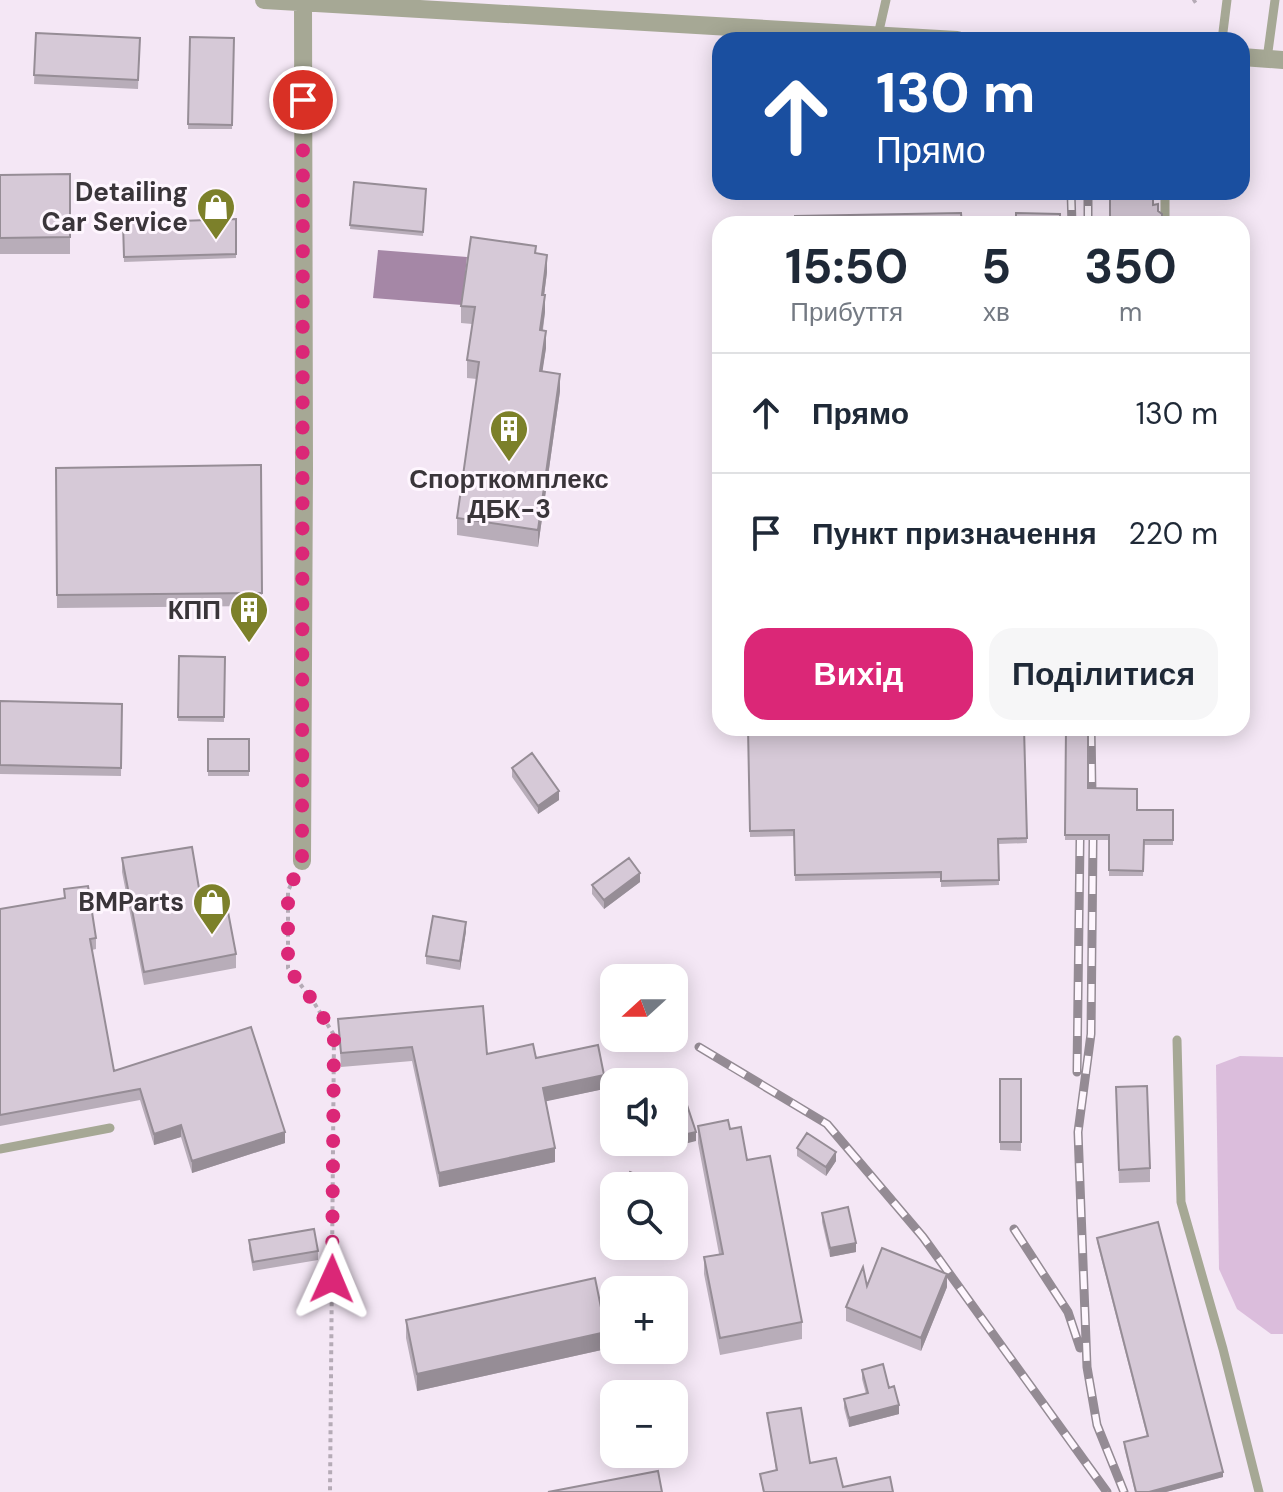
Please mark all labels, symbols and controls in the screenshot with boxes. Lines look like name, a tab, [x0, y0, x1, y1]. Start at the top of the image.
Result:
text: 130 m	[876, 56, 1035, 129]
icon: ahead	[744, 64, 848, 168]
pin	[269, 66, 337, 134]
icon: arrive	[281, 78, 325, 122]
text: Прямо	[876, 127, 986, 174]
place label: Detailing Car Service	[42, 175, 188, 239]
shop icon: Detailing Car Service	[195, 186, 237, 241]
text: 15:50	[785, 235, 908, 298]
text: 5	[981, 235, 1011, 298]
text: 350	[1084, 235, 1177, 298]
text: Прибуття	[790, 295, 903, 329]
text: хв	[983, 295, 1010, 329]
text: m	[1119, 295, 1142, 329]
icon: ahead	[744, 391, 788, 435]
text: Прямо	[812, 394, 909, 433]
text: 130 m	[1136, 394, 1218, 433]
building icon: Спорткомплекс ДБК-3	[488, 408, 530, 463]
place label: Спорткомплекс ДБК-3	[409, 462, 609, 526]
icon: arrive	[744, 511, 788, 555]
text: Пункт призначення	[812, 514, 1097, 553]
text: 220 m	[1129, 514, 1218, 553]
building icon: КПП	[228, 589, 270, 644]
place label: КПП	[168, 593, 221, 627]
button: Вихід	[744, 628, 973, 720]
button: Поділитися	[989, 628, 1218, 720]
shop icon: BMParts	[191, 881, 233, 936]
place label: BMParts	[78, 885, 184, 919]
north arrow	[600, 964, 688, 1052]
map controls	[600, 964, 688, 1468]
button: sound	[600, 1068, 688, 1156]
button: search	[600, 1172, 688, 1260]
position arrow	[290, 1237, 374, 1321]
button: +	[600, 1276, 688, 1364]
button: −	[600, 1380, 688, 1468]

